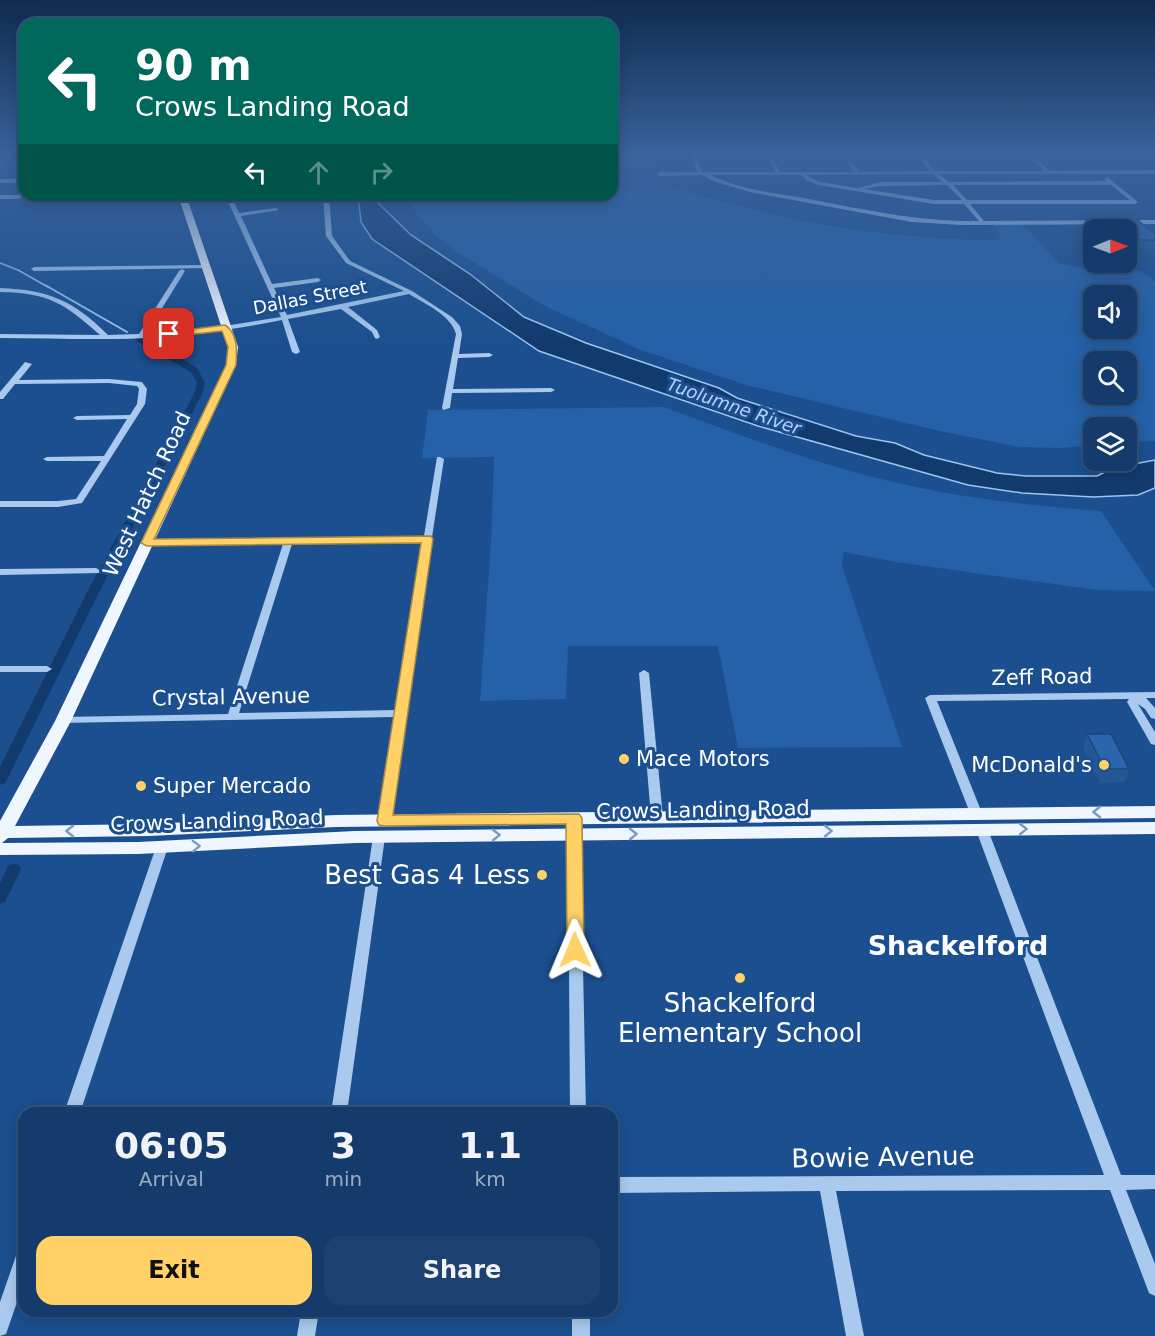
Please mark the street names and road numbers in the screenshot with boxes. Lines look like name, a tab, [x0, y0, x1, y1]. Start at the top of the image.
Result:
street label: Dallas Street	[251, 276, 369, 318]
street label: West Hatch Road	[98, 408, 196, 580]
street label: Zeff Road	[991, 664, 1093, 690]
street label: Crystal Avenue	[152, 684, 310, 710]
street label: Crows Landing Road	[596, 796, 810, 824]
street label: Crows Landing Road	[110, 805, 324, 837]
street label: Bowie Avenue	[791, 1140, 975, 1174]

